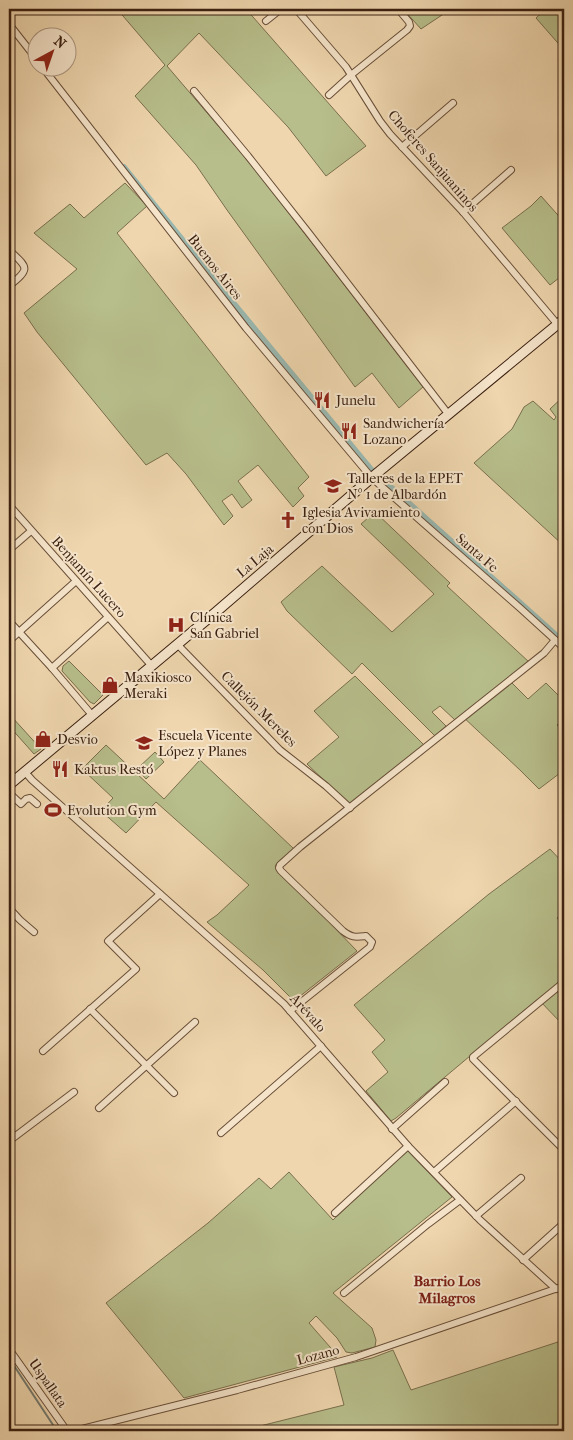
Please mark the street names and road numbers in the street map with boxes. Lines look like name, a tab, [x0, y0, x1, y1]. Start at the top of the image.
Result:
street label: Choferes Sanjuaninos	[384, 107, 482, 215]
street label: Buenos Aires	[184, 231, 246, 303]
street label: Santa Fe	[452, 530, 502, 576]
street label: Benjamín Lucero	[48, 533, 130, 621]
street label: La Laja	[233, 540, 277, 581]
street label: Callejón Mereles	[218, 668, 300, 750]
street label: Arévalo	[286, 989, 330, 1036]
street label: Lozano	[295, 1341, 341, 1369]
street label: Uspallata	[25, 1355, 71, 1411]

